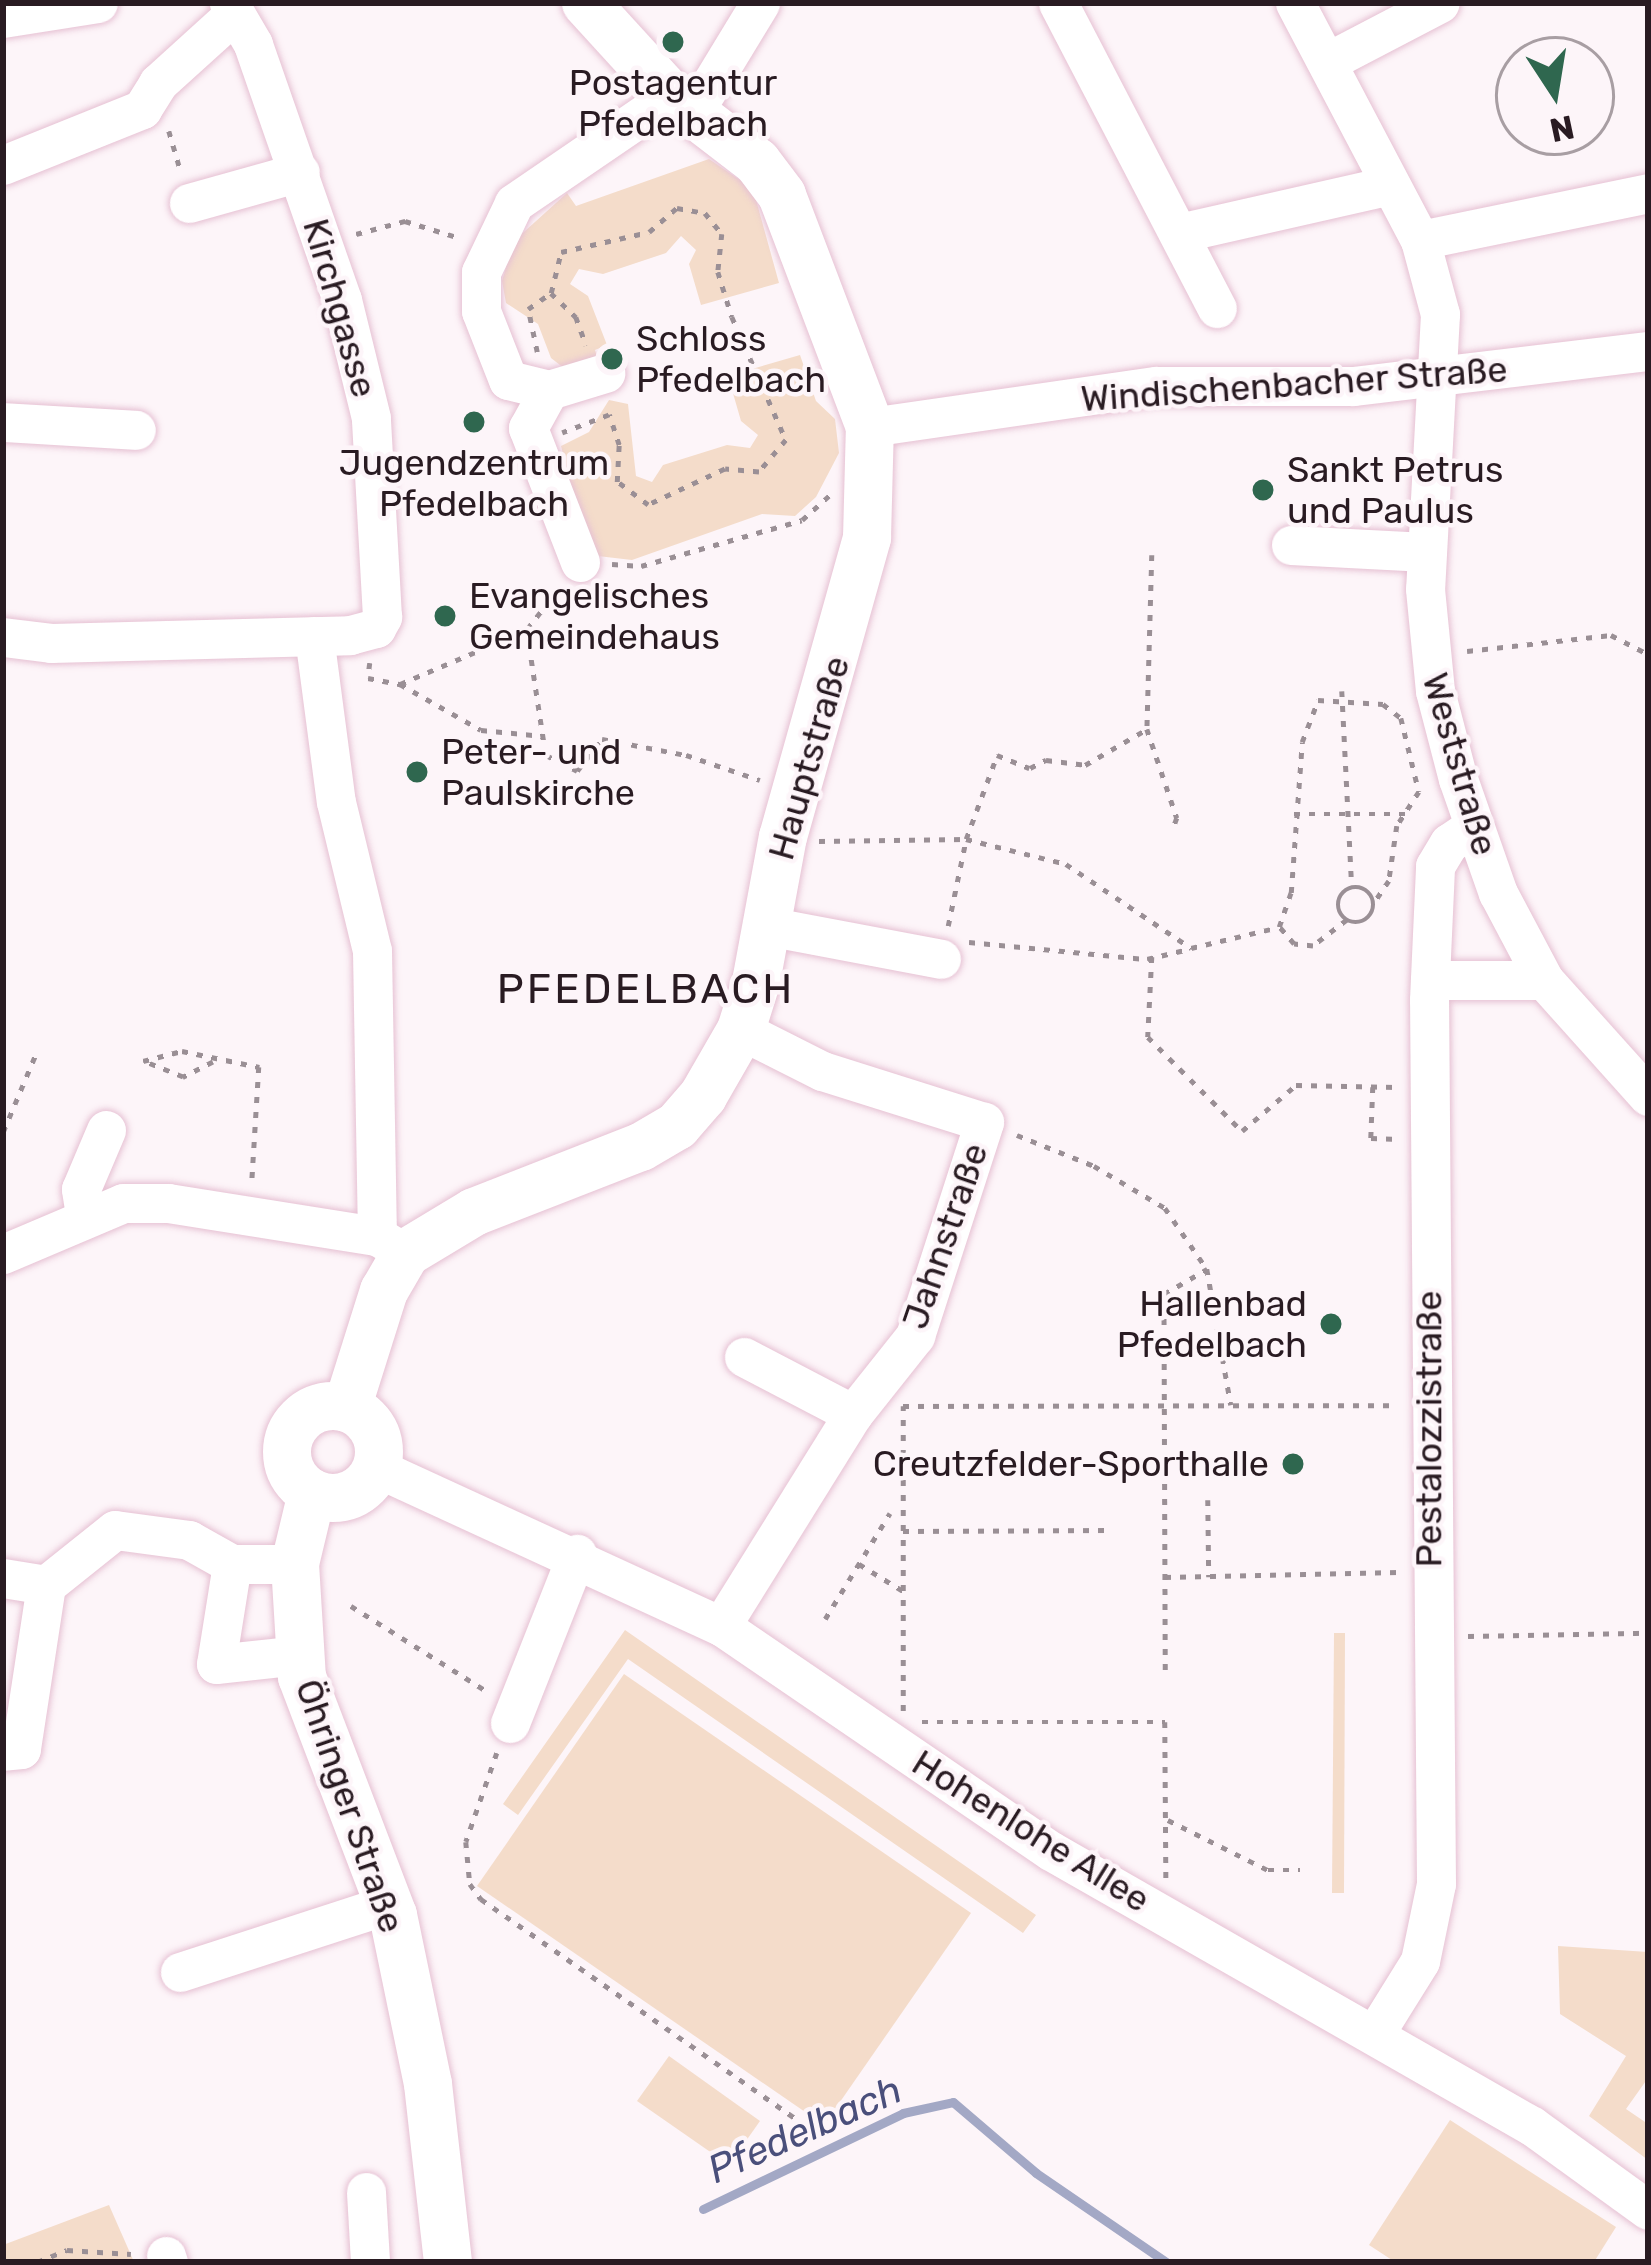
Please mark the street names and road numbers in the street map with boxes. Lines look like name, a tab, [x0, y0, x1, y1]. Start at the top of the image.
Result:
street label: Kirchgasse	[294, 214, 386, 402]
street label: Windischenbacher Straße	[1079, 348, 1509, 420]
street label: Hauptstraße	[759, 651, 859, 865]
street label: Weststraße	[1413, 668, 1507, 860]
street label: Jahnstraße	[893, 1138, 997, 1334]
street label: Pestalozzistraße	[1407, 1291, 1451, 1567]
street label: Öhringer Straße	[286, 1673, 414, 1939]
street label: Hohenlohe Allee	[904, 1740, 1158, 1922]

